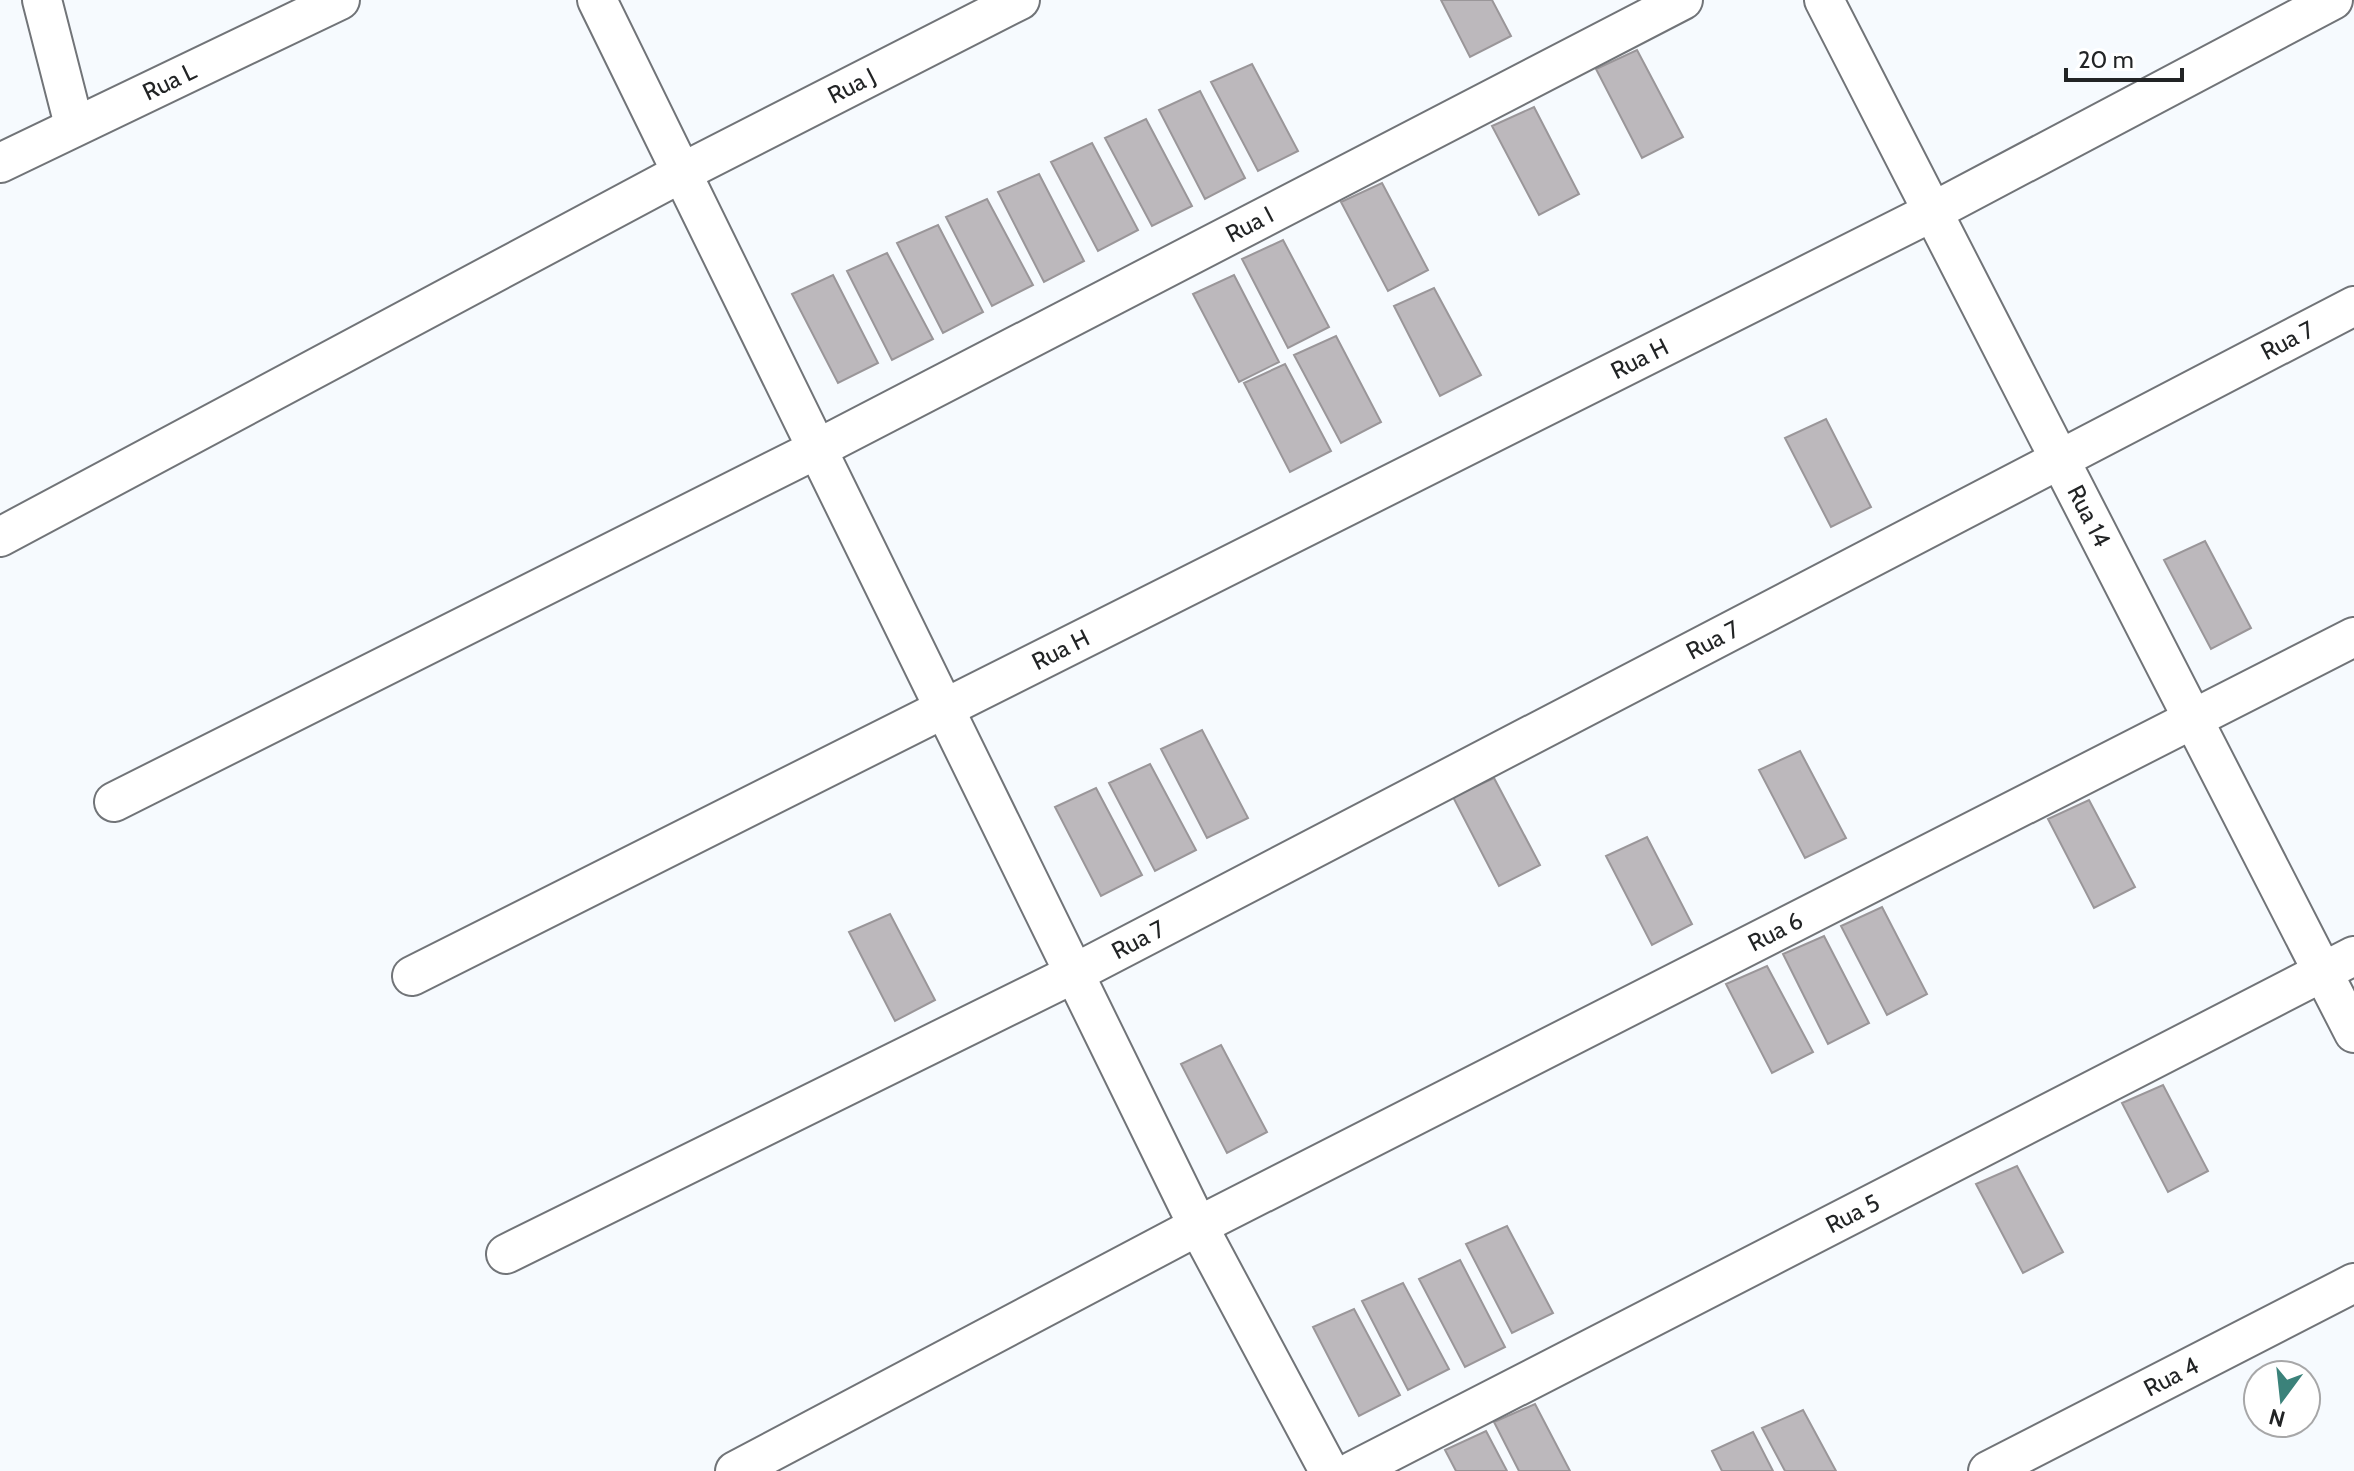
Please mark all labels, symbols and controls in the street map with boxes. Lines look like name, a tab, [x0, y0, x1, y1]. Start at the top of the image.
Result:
scale bar	[2066, 32, 2182, 82]
text: 20 m	[2078, 45, 2134, 74]
street label: Rua L	[138, 56, 201, 106]
street label: Rua J	[823, 61, 880, 110]
street label: Rua I	[1221, 200, 1278, 249]
street label: Rua 7	[2256, 315, 2319, 366]
street label: Rua H	[1606, 332, 1673, 385]
street label: Rua 14	[2061, 480, 2117, 552]
street label: Rua 7	[1681, 614, 1744, 666]
street label: Rua H	[1027, 623, 1094, 676]
street label: Rua 6	[1743, 905, 1807, 957]
street label: Rua 7	[1107, 914, 1169, 965]
street label: Rua 5	[1821, 1188, 1884, 1239]
street label: Rua 4	[2139, 1350, 2203, 1402]
north arrow	[2242, 1359, 2322, 1439]
text: N	[2266, 1403, 2288, 1433]

